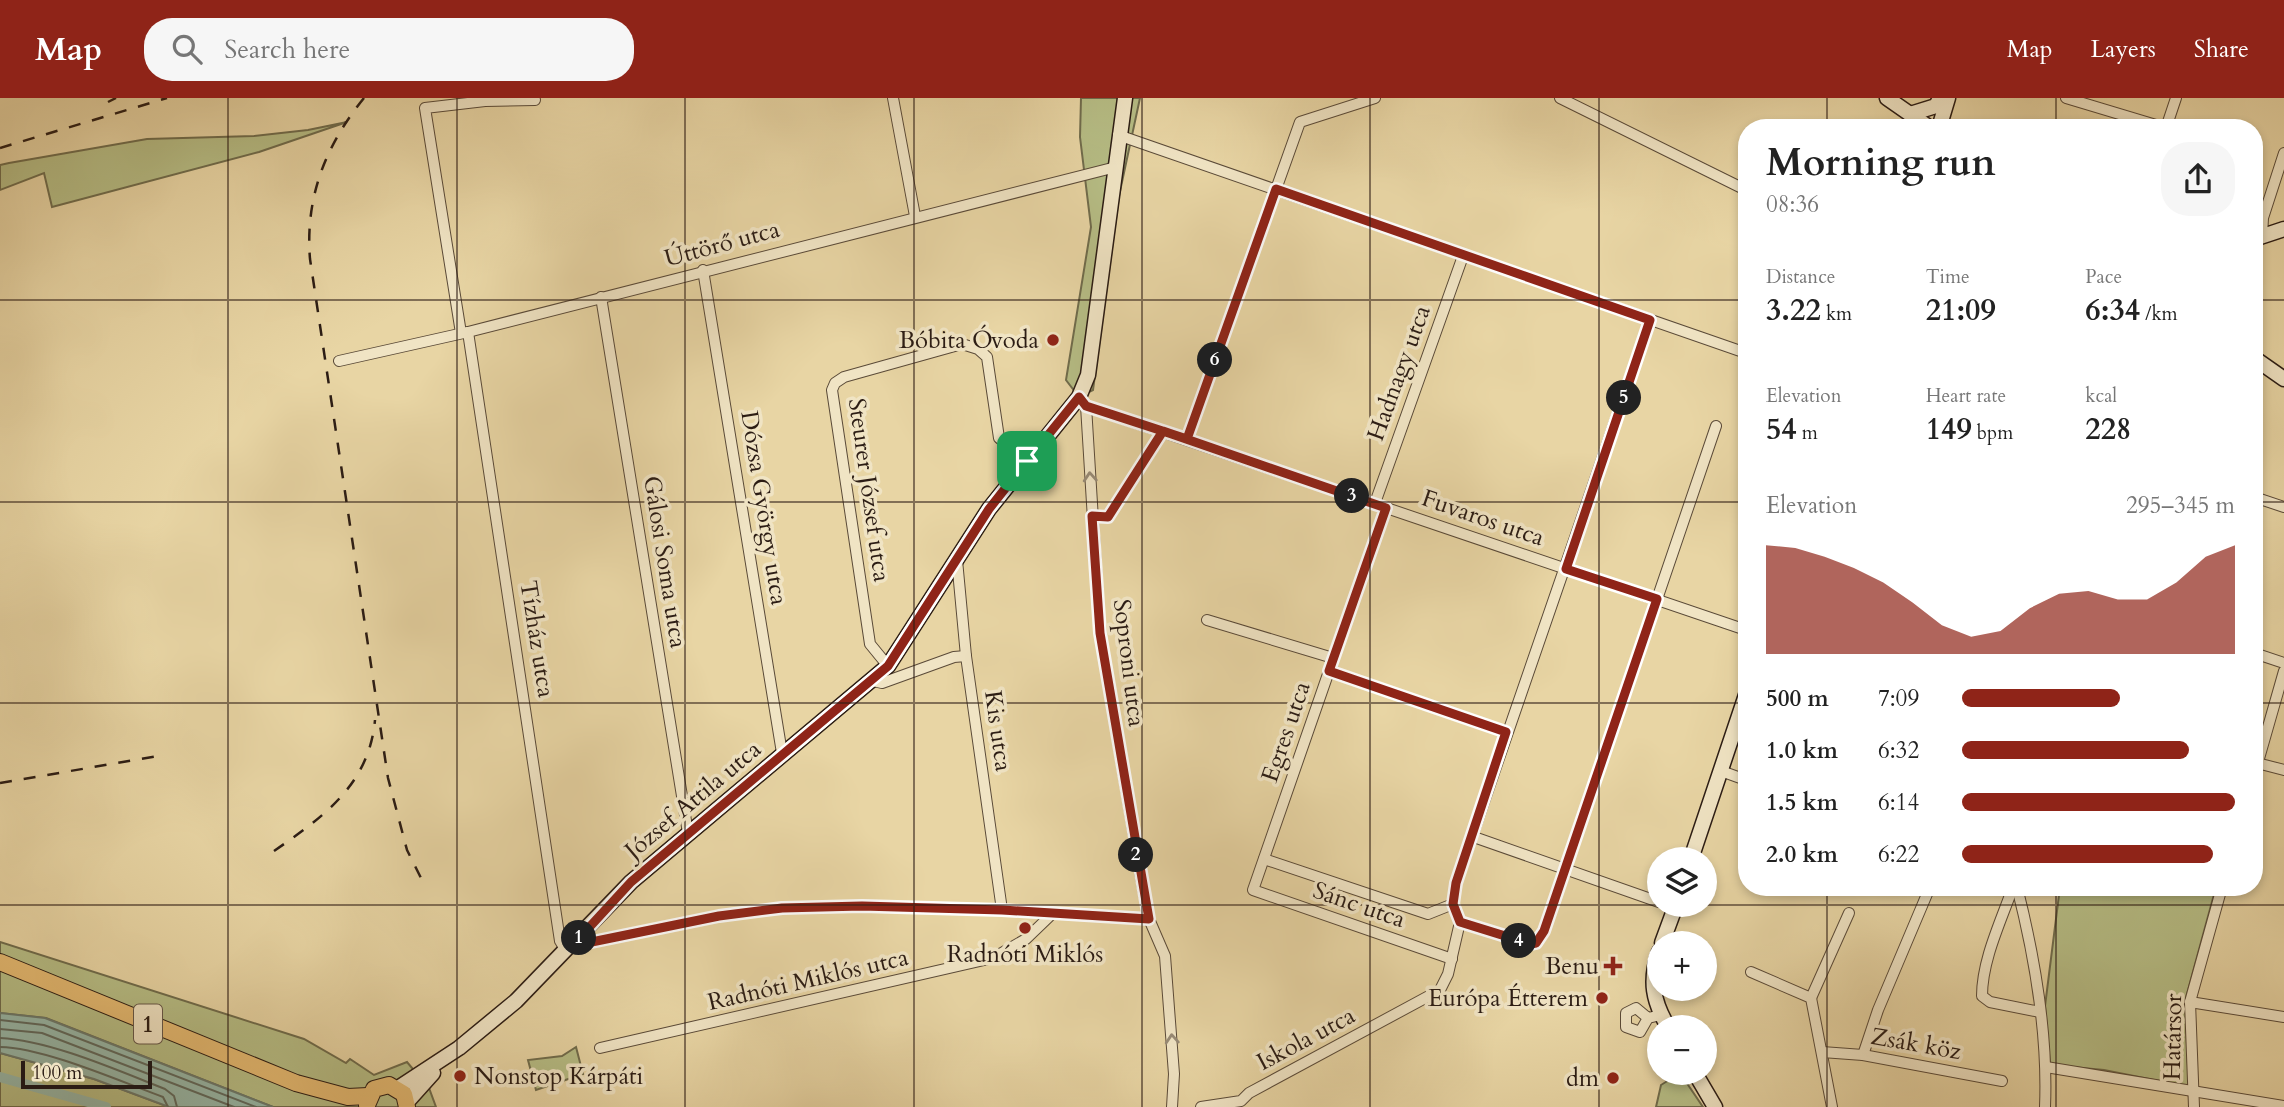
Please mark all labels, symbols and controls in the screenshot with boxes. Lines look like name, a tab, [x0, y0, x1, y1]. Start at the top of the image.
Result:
search box	[144, 18, 634, 81]
text: Map	[35, 27, 102, 72]
icon: search	[168, 30, 206, 68]
text: Search here	[224, 32, 350, 67]
text: Map	[2007, 33, 2053, 66]
text: Layers	[2091, 33, 2156, 66]
text: Share	[2194, 33, 2249, 66]
text: Morning run	[1766, 137, 1996, 189]
button: share	[2161, 142, 2235, 216]
text: 08:36	[1766, 189, 1819, 220]
street label: Úttörő utca	[661, 213, 784, 275]
text: Distance	[1766, 264, 1835, 290]
text: Time	[1926, 264, 1970, 290]
text: Pace	[2085, 264, 2122, 290]
text: 3.22	[1766, 290, 1821, 331]
text: 21:09	[1926, 290, 1996, 331]
text: 6:34	[2085, 290, 2140, 331]
street label: Hadnagy utca	[1359, 300, 1439, 445]
text: km	[1821, 301, 1852, 327]
text: /km	[2140, 301, 2178, 327]
place label: Bóbita Óvoda	[899, 324, 1040, 357]
marker: Bóbita Óvoda	[1045, 332, 1061, 348]
pin: 6	[1198, 342, 1232, 378]
text: 6	[1210, 346, 1219, 372]
pin: 5	[1606, 380, 1642, 416]
text: Elevation	[1766, 383, 1841, 409]
text: Heart rate	[1926, 383, 2006, 409]
text: kcal	[2085, 383, 2117, 409]
text: 5	[1619, 384, 1628, 410]
street label: Steurer József utca	[840, 396, 898, 585]
street label: Dózsa György utca	[732, 409, 796, 608]
text: 54	[1766, 409, 1797, 450]
text: 149	[1926, 409, 1972, 450]
text: 228	[2085, 409, 2131, 450]
text: m	[1797, 420, 1818, 446]
text: bpm	[1972, 420, 2013, 446]
pin	[997, 431, 1057, 491]
icon: arrive	[1008, 442, 1046, 480]
one-way arrow	[1083, 471, 1098, 482]
street label: Gálosi Soma utca	[635, 474, 695, 651]
pin: 3	[1334, 478, 1370, 514]
text: 3	[1347, 482, 1356, 508]
street label: Fuvaros utca	[1417, 482, 1549, 555]
text: Elevation	[1766, 490, 1857, 521]
text: 295–345 m	[2126, 490, 2235, 521]
street label: Tízház utca	[511, 578, 563, 700]
street label: Soproni utca	[1105, 597, 1153, 729]
street label: Egres utca	[1253, 677, 1319, 787]
text: 500 m	[1766, 683, 1829, 714]
text: 7:09	[1878, 683, 1919, 714]
street label: Kis utca	[976, 689, 1020, 774]
street label: József Attila utca	[616, 733, 769, 869]
text: 1.0 km	[1766, 735, 1838, 766]
text: 6:32	[1878, 735, 1919, 766]
text: 1.5 km	[1766, 787, 1838, 818]
text: 6:14	[1878, 787, 1919, 818]
pin: 2	[1118, 838, 1154, 872]
text: 2.0 km	[1766, 839, 1838, 870]
text: 6:22	[1878, 839, 1919, 870]
text: 2	[1131, 841, 1140, 867]
map controls	[1647, 847, 1717, 1085]
button: layers	[1647, 847, 1717, 917]
street label: Sánc utca	[1308, 874, 1410, 936]
pin: 1	[562, 920, 596, 956]
marker: Radnóti Miklós	[1017, 920, 1033, 936]
text: 1	[574, 924, 583, 950]
pin: 4	[1502, 924, 1536, 958]
text: 4	[1514, 927, 1523, 953]
button: +	[1647, 931, 1717, 1001]
place label: Radnóti Miklós	[947, 938, 1103, 971]
street label: Radnóti Miklós utca	[704, 941, 912, 1019]
place label: Benu	[1545, 950, 1599, 983]
marker: Benu	[1605, 958, 1621, 974]
place label: Európa Étterem	[1428, 982, 1589, 1015]
marker: Európa Étterem	[1594, 990, 1610, 1006]
street label: Határsor	[2156, 993, 2190, 1081]
street label: Iskola utca	[1251, 999, 1362, 1079]
road number: 1	[134, 1004, 162, 1043]
button: −	[1647, 1015, 1717, 1085]
street label: Zsák köz	[1868, 1020, 1964, 1068]
one-way arrow	[1165, 1033, 1180, 1044]
scale bar	[21, 1058, 152, 1090]
text: 100 m	[32, 1060, 82, 1086]
place label: Nonstop Kárpáti	[474, 1060, 644, 1093]
place label: dm	[1566, 1062, 1600, 1095]
marker: Nonstop Kárpáti	[452, 1068, 468, 1084]
marker: dm	[1605, 1070, 1621, 1086]

